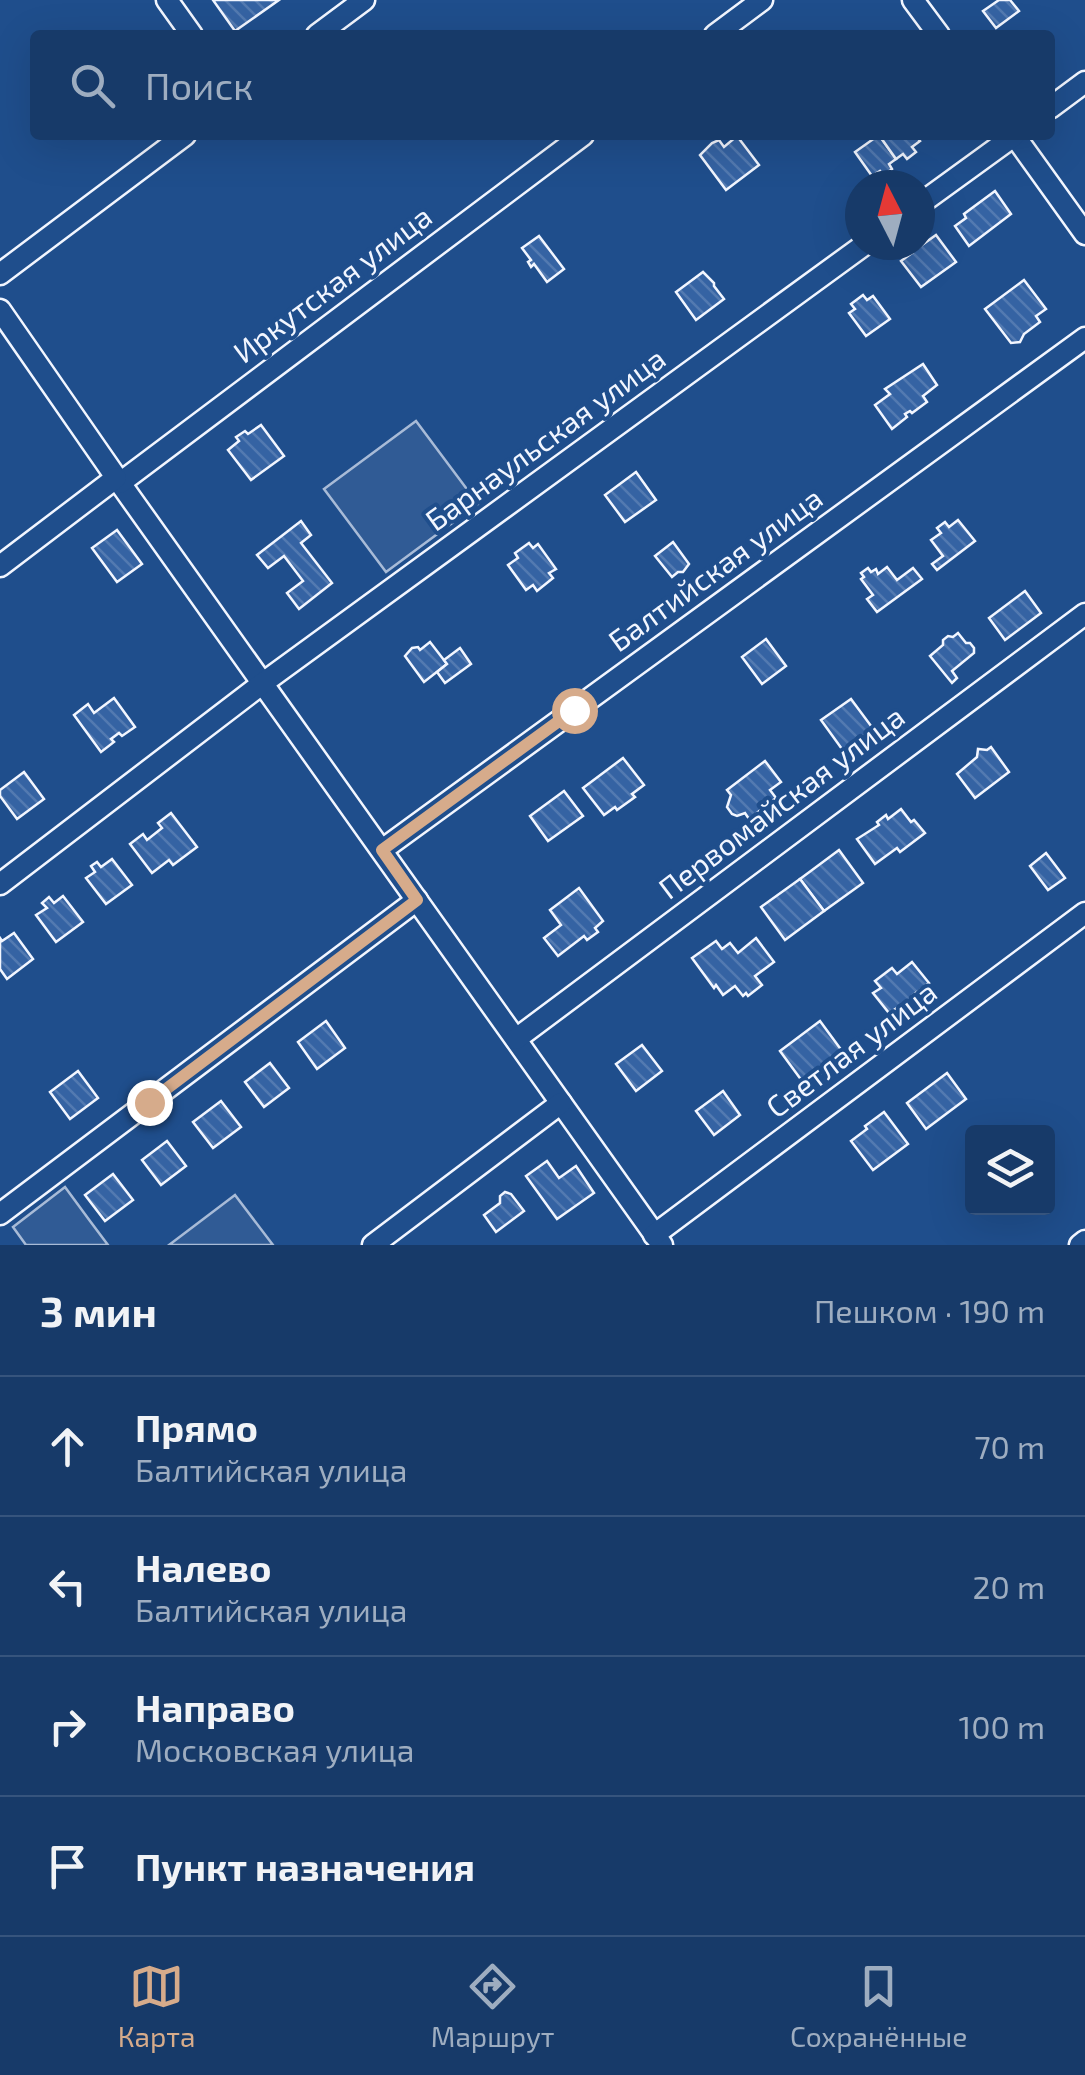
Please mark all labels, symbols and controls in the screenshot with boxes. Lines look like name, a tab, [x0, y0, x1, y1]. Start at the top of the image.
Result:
search box	[30, 30, 1055, 140]
icon: search	[65, 58, 120, 113]
text: Поиск	[145, 62, 254, 108]
north arrow	[845, 170, 935, 260]
street label: Иркутская улица	[226, 197, 439, 370]
street label: Барнаульская улица	[418, 339, 672, 538]
street label: Балтийская улица	[601, 479, 829, 659]
route start	[552, 688, 598, 734]
street label: Первомайская улица	[651, 697, 911, 906]
street label: Светлая улица	[758, 973, 944, 1125]
route end	[127, 1080, 173, 1126]
map controls	[965, 1125, 1055, 1215]
button: layers	[965, 1125, 1055, 1215]
text: 3 мин	[40, 1285, 157, 1335]
text: Пешком · 190 m	[814, 1291, 1045, 1329]
text: Прямо	[135, 1404, 258, 1450]
icon: ahead	[40, 1419, 95, 1474]
text: 70 m	[974, 1427, 1045, 1465]
text: Балтийская улица	[135, 1450, 408, 1488]
text: Налево	[135, 1544, 271, 1590]
icon: left	[40, 1559, 95, 1614]
text: 20 m	[973, 1567, 1045, 1605]
text: Балтийская улица	[135, 1590, 408, 1628]
text: Направо	[135, 1684, 295, 1730]
icon: right	[40, 1699, 95, 1754]
text: 100 m	[959, 1707, 1045, 1745]
text: Московская улица	[135, 1730, 415, 1768]
icon: arrive	[40, 1839, 95, 1894]
text: Пункт назначения	[135, 1843, 475, 1889]
tab: Карта	[118, 1959, 195, 2053]
tab: Маршрут	[431, 1959, 555, 2053]
tab: Сохранённые	[790, 1959, 967, 2053]

